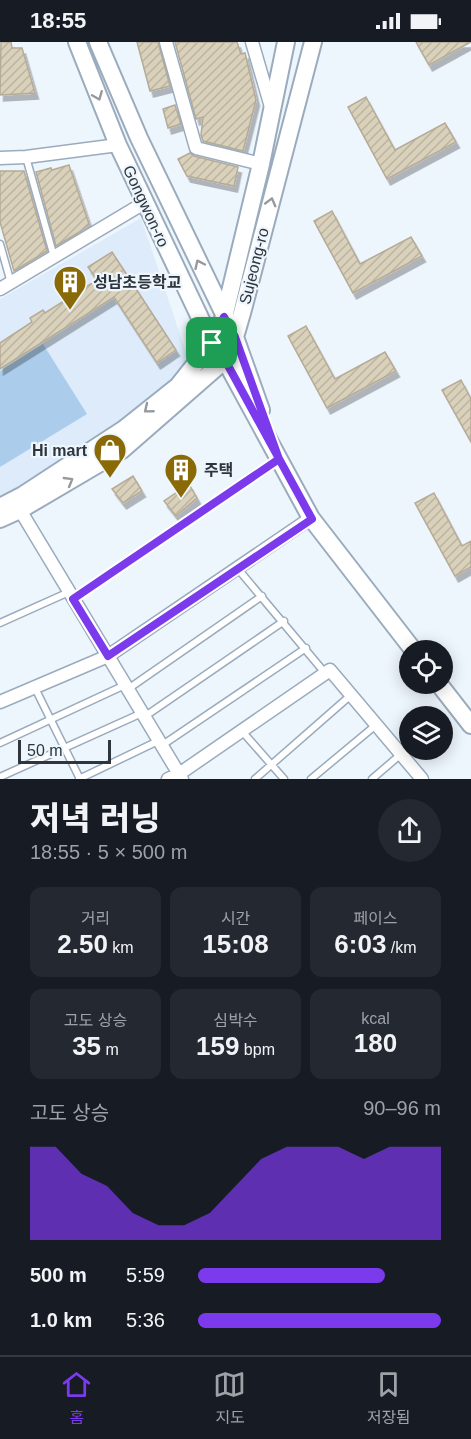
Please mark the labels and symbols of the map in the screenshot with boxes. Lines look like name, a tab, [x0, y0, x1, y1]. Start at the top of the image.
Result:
one-way arrow	[91, 91, 104, 101]
street label: Gongwon-ro	[120, 163, 172, 250]
one-way arrow	[264, 197, 276, 207]
street label: Sujeong-ro	[236, 226, 272, 306]
one-way arrow	[194, 259, 206, 270]
building icon: 성남초등학교	[52, 264, 88, 311]
place label: 성남초등학교	[93, 273, 182, 291]
pin	[186, 317, 237, 368]
one-way arrow	[144, 402, 155, 413]
shop icon: Hi mart	[92, 432, 128, 479]
place label: Hi mart	[32, 442, 88, 459]
building icon: 주택	[163, 452, 199, 499]
place label: 주택	[204, 462, 233, 479]
one-way arrow	[63, 476, 73, 488]
scale bar	[18, 737, 111, 764]

